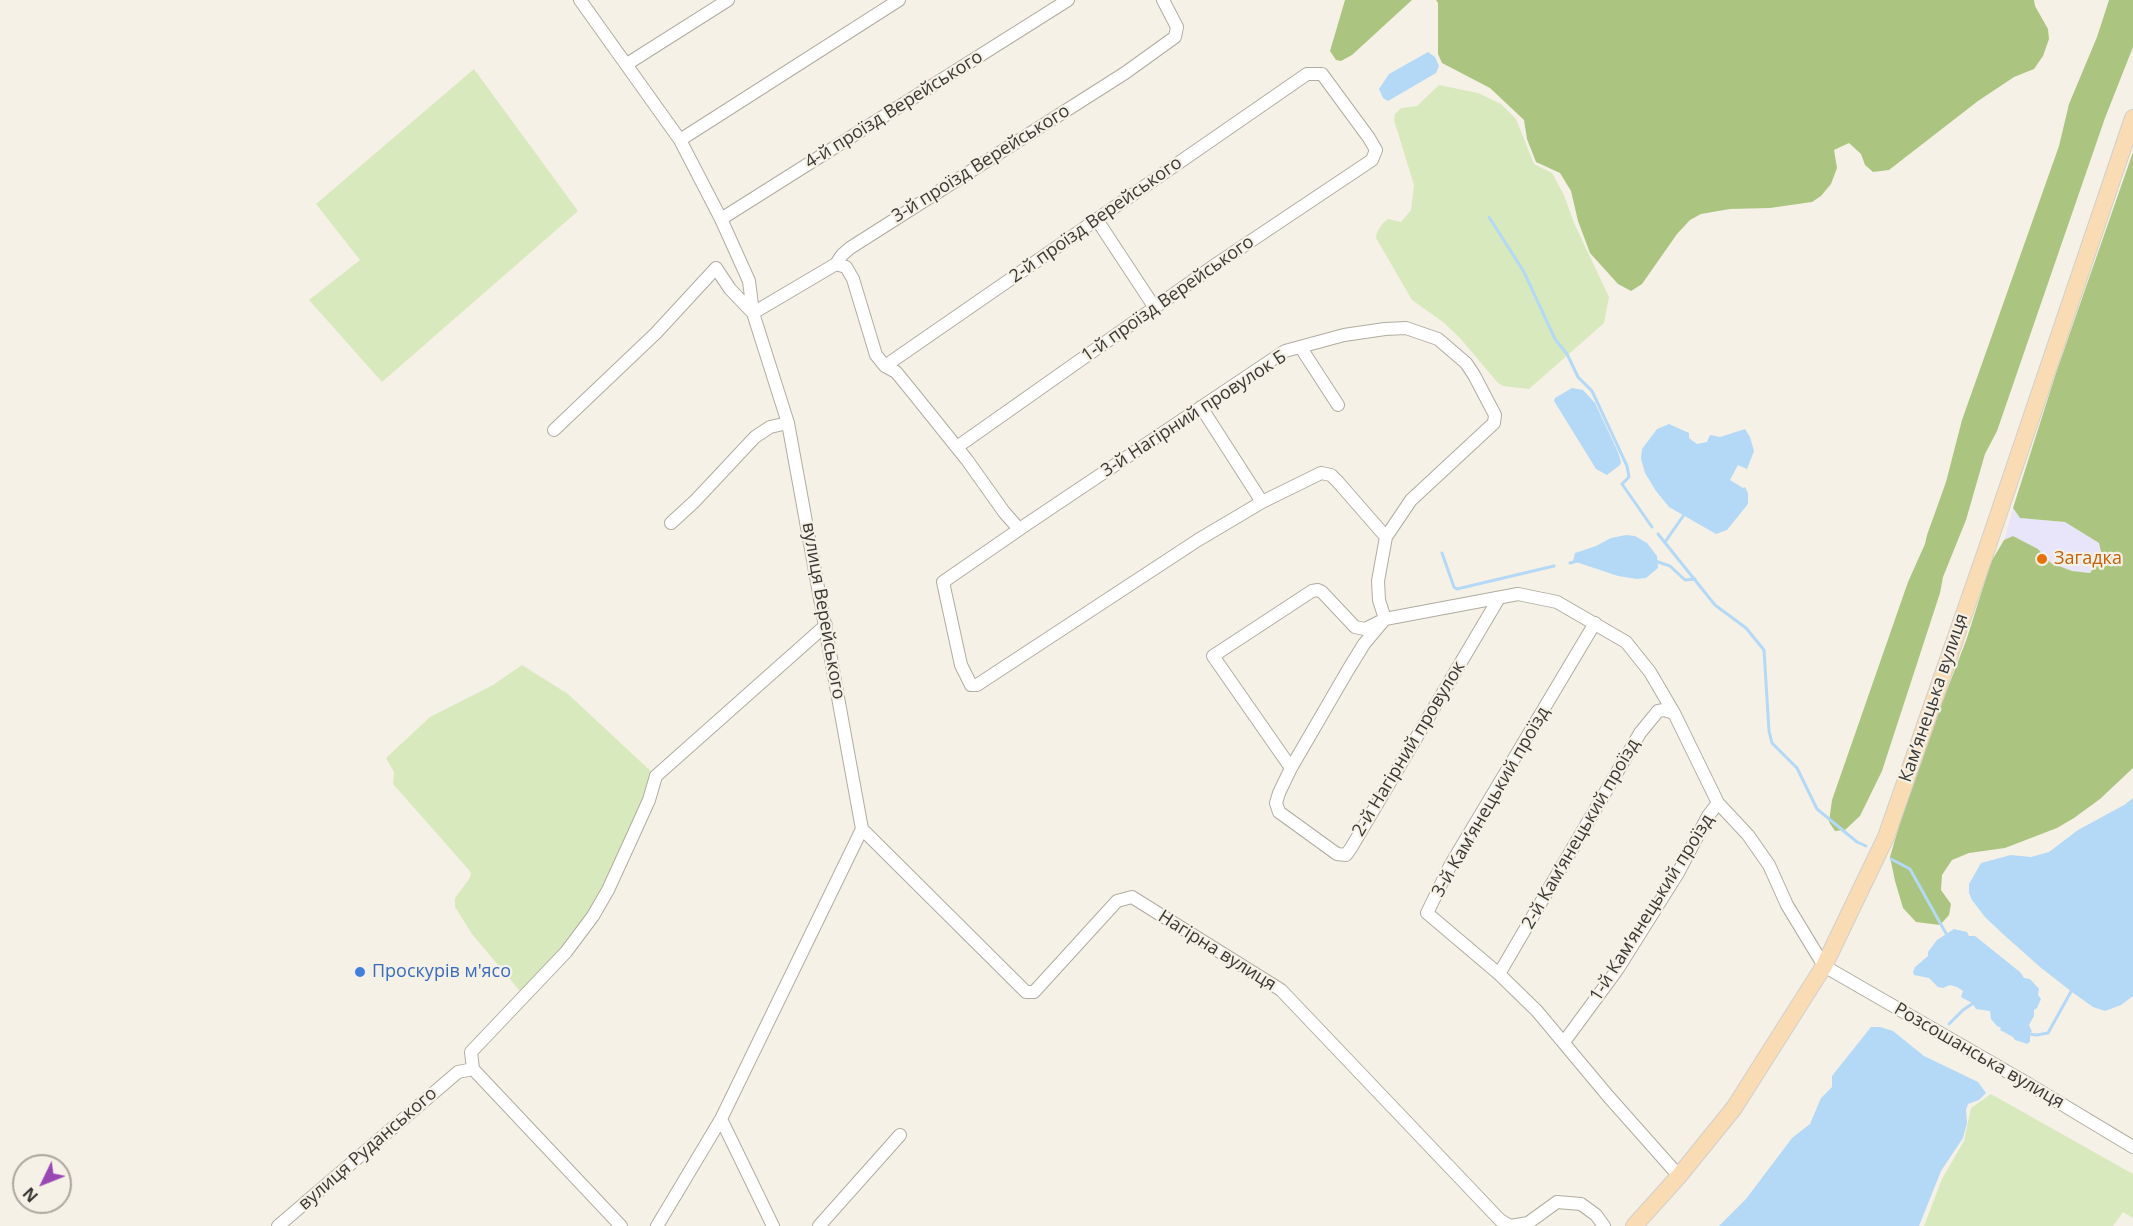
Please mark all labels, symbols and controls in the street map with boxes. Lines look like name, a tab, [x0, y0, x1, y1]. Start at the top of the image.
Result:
street label: 4-й проїзд Верейського	[801, 46, 987, 174]
street label: 3-й проїзд Верейського	[888, 100, 1074, 228]
street label: 2-й проїзд Верейського	[1006, 152, 1186, 288]
street label: 1-й проїзд Верейського	[1078, 231, 1258, 367]
street label: 3-й Нагірний провулок Б	[1097, 346, 1291, 482]
street label: вулиця Верейського	[797, 521, 849, 701]
place label: Загадка	[2054, 548, 2122, 570]
marker: Загадка	[2035, 552, 2049, 566]
street label: Камʼянецька вулиця	[1895, 611, 1973, 785]
street label: 2-й Нагірний провулок	[1348, 657, 1470, 841]
street label: 3-й Камʼянецький проїзд	[1428, 703, 1554, 901]
street label: 2-й Камʼянецький проїзд	[1518, 735, 1644, 933]
street label: 1-й Камʼянецький проїзд	[1586, 811, 1718, 1005]
street label: Нагірна вулиця	[1154, 906, 1280, 996]
place label: Проскурів м'ясо	[372, 961, 511, 983]
marker: Проскурів м'ясо	[353, 965, 367, 979]
street label: Розсошанська вулиця	[1890, 998, 2068, 1114]
street label: вулиця Руданського	[294, 1083, 442, 1215]
north arrow	[12, 1154, 72, 1214]
text: N	[18, 1183, 43, 1207]

